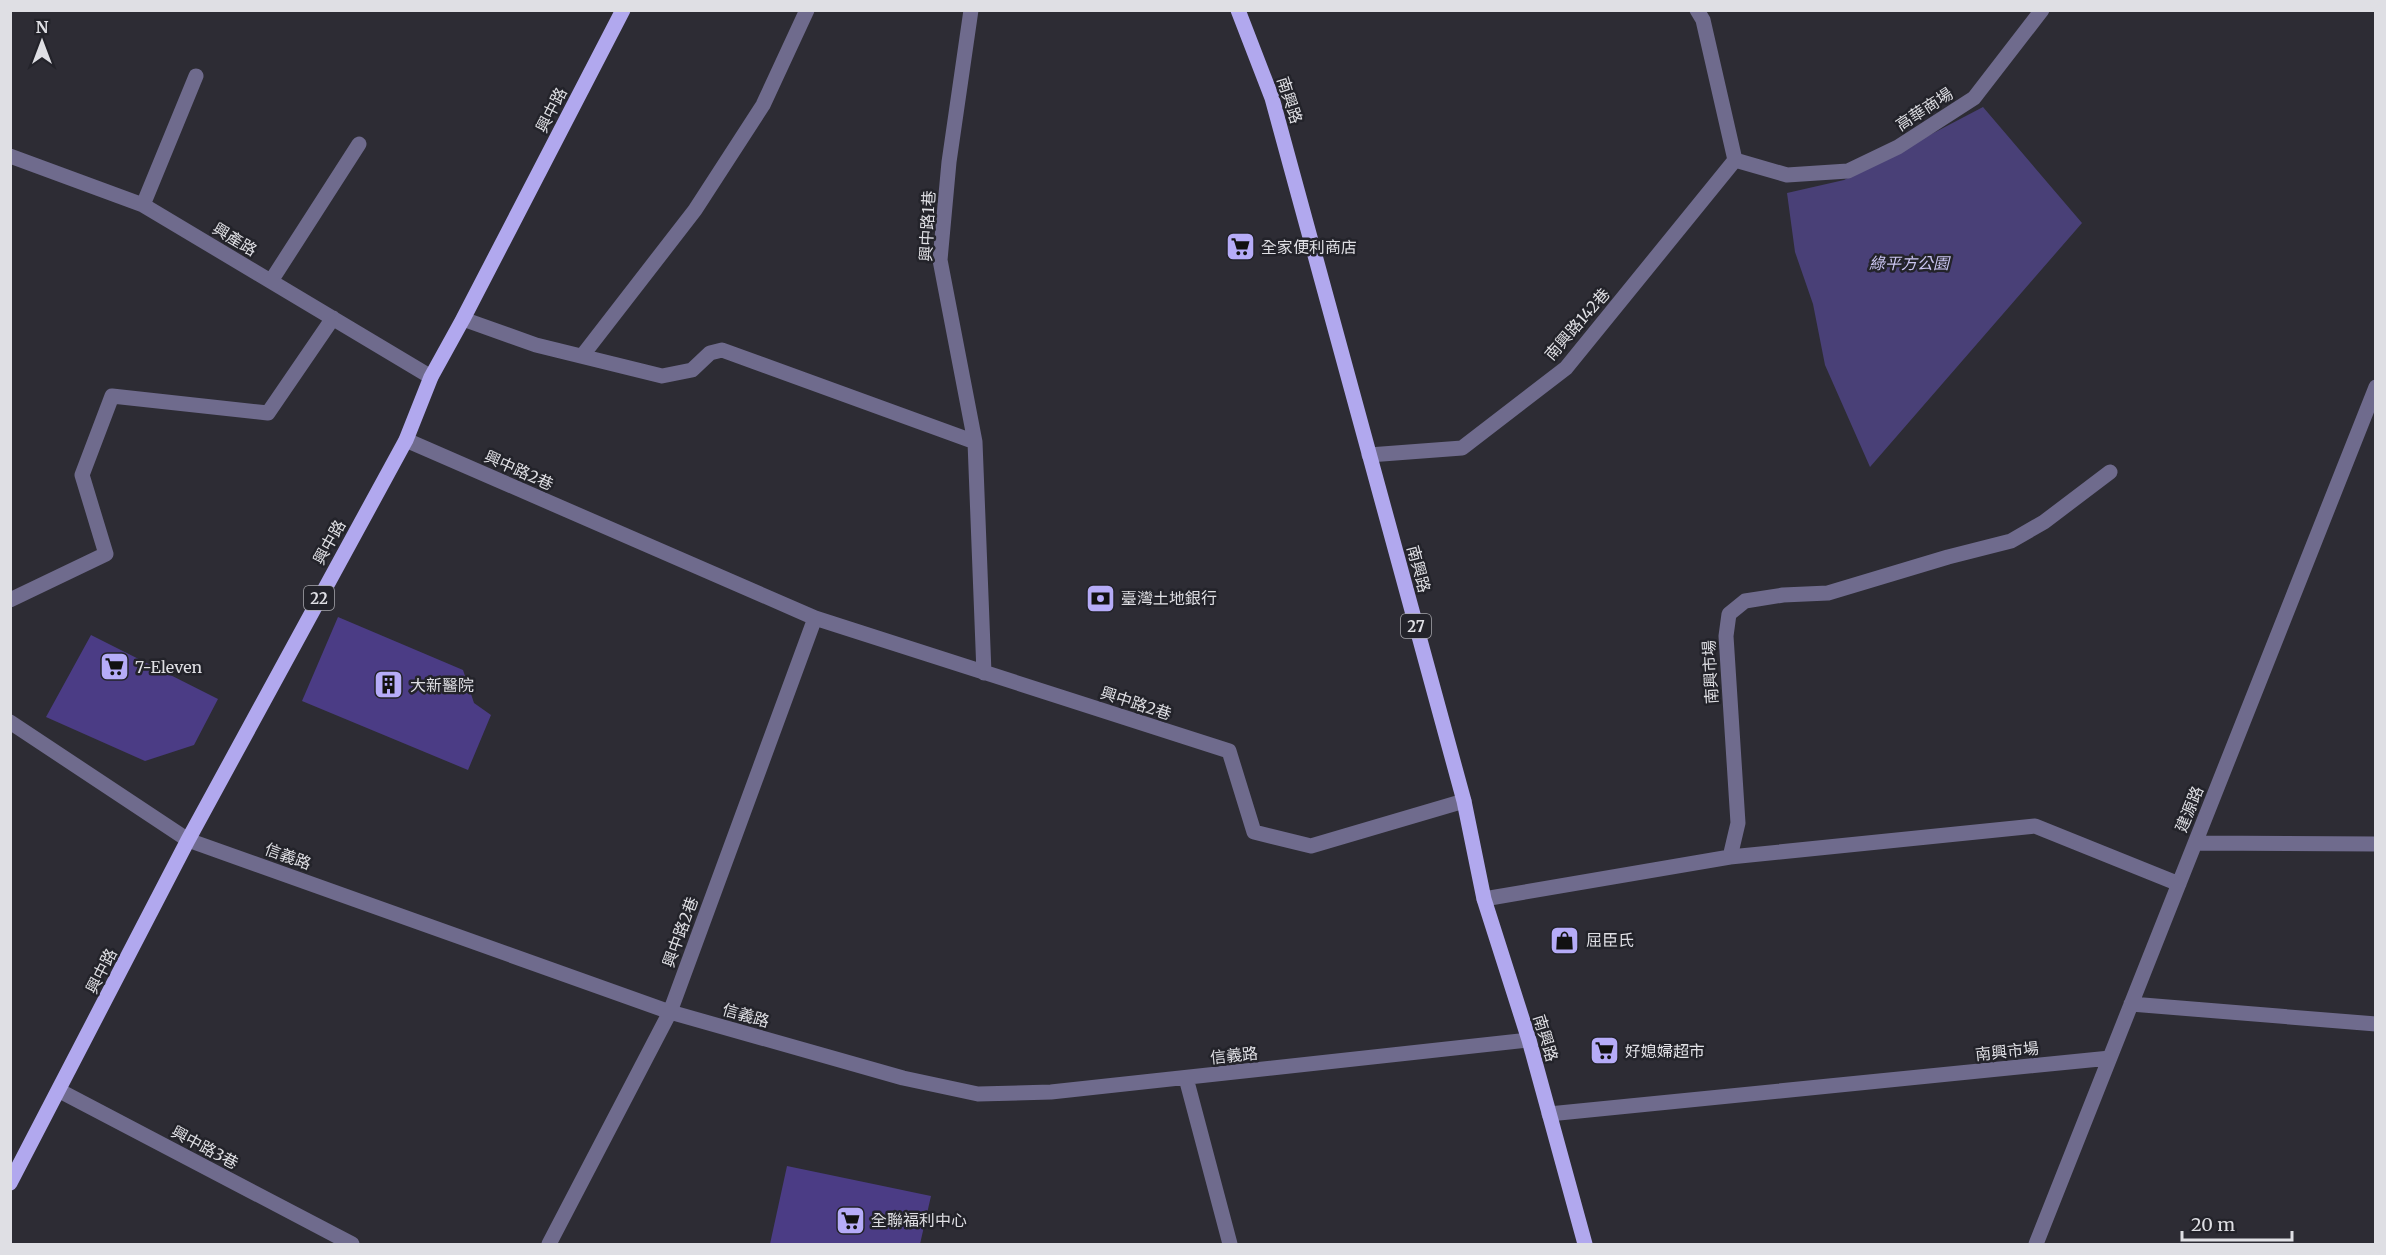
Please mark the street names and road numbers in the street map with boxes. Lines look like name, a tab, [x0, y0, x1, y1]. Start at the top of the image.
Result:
street label: 南興路	[1273, 74, 1307, 126]
street label: 高華商場	[1892, 83, 1956, 135]
street label: 興中路	[531, 84, 571, 136]
street label: 興中路1巷	[915, 190, 939, 262]
street label: 興產路	[209, 218, 261, 260]
street label: 南興路142巷	[1540, 284, 1614, 364]
street label: 興中路2巷	[481, 446, 557, 494]
street label: 興中路	[309, 516, 349, 568]
street label: 南興路	[1403, 543, 1435, 595]
road number: 22	[304, 586, 334, 610]
road number: 27	[1401, 614, 1431, 638]
street label: 南興市場	[1698, 640, 1722, 704]
street label: 興中路2巷	[1098, 682, 1174, 724]
street label: 建源路	[2171, 783, 2207, 835]
street label: 信義路	[262, 838, 314, 874]
street label: 興中路2巷	[658, 894, 702, 970]
street label: 興中路	[81, 945, 121, 997]
street label: 信義路	[720, 999, 772, 1031]
street label: 南興路	[1529, 1012, 1563, 1064]
street label: 南興市場	[1974, 1038, 2040, 1064]
street label: 信義路	[1209, 1043, 1259, 1067]
street label: 興中路3巷	[168, 1121, 242, 1173]

